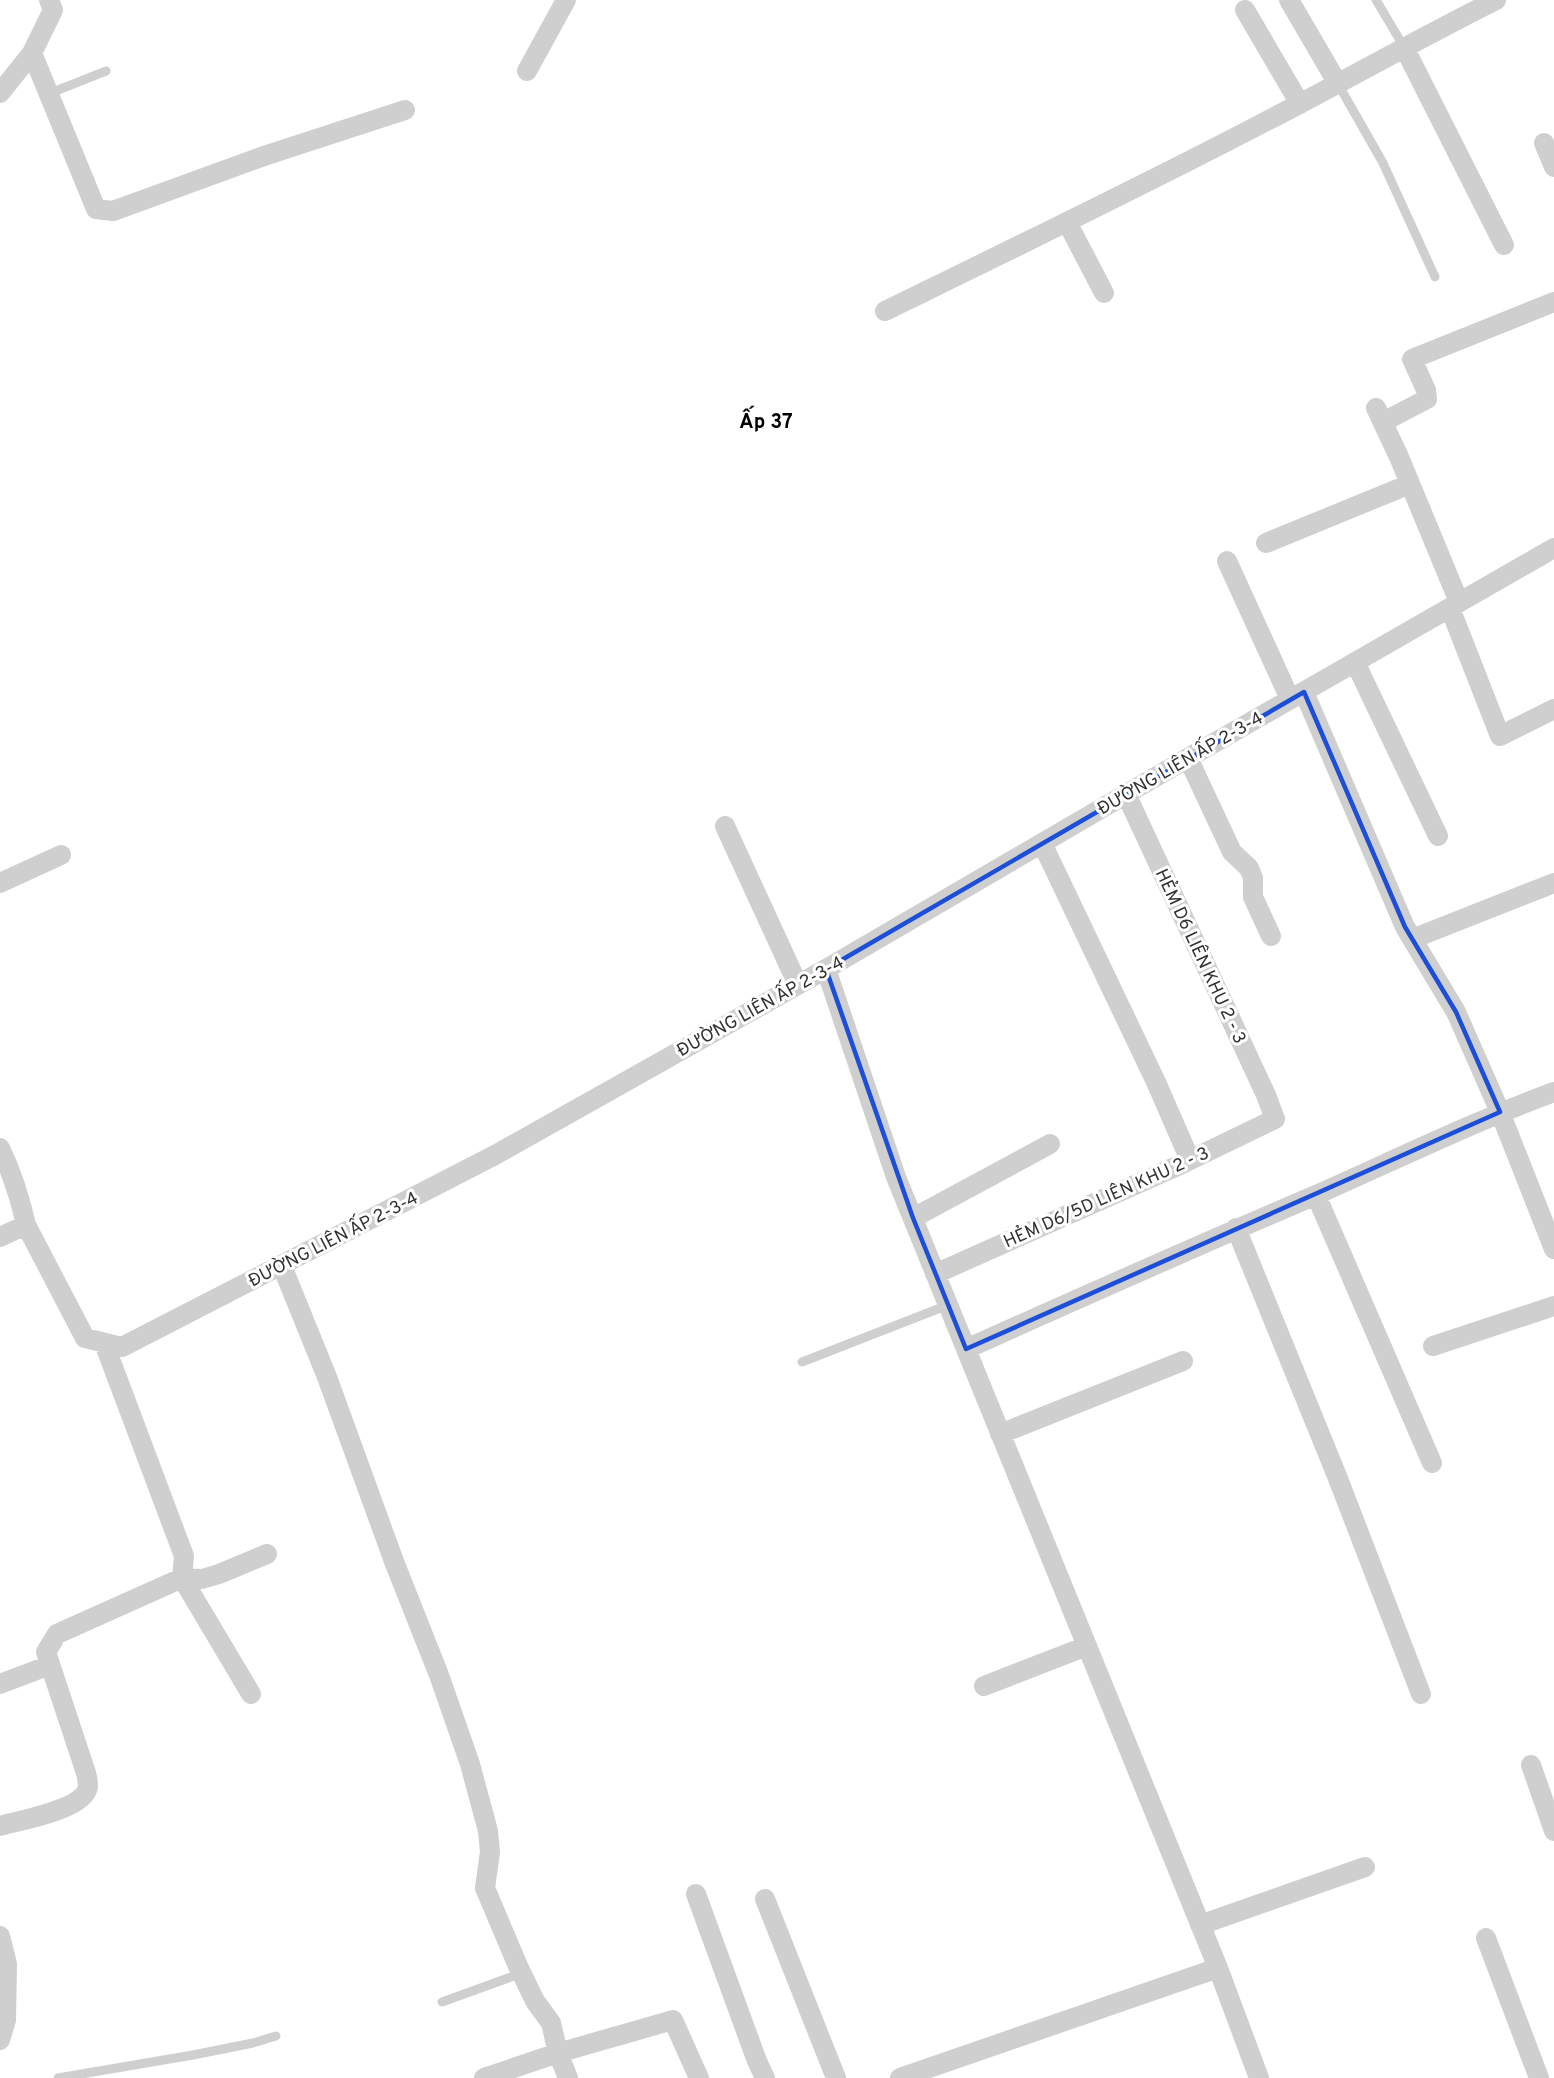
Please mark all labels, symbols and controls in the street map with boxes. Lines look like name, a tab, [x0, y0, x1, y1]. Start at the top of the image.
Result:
district label: Ấp 37	[739, 405, 793, 436]
street label: ĐƯỜNG LIÊN ẤP 2-3-4	[1091, 703, 1268, 821]
street label: HẺM D6 LIÊN KHU 2 - 3	[1149, 864, 1253, 1048]
street label: ĐƯỜNG LIÊN ẤP 2-3-4	[671, 947, 848, 1063]
street label: HẺM D6/5D LIÊN KHU 2 - 3	[999, 1140, 1213, 1254]
street label: ĐƯỜNG LIÊN ẤP 2-3-4	[243, 1183, 422, 1293]

